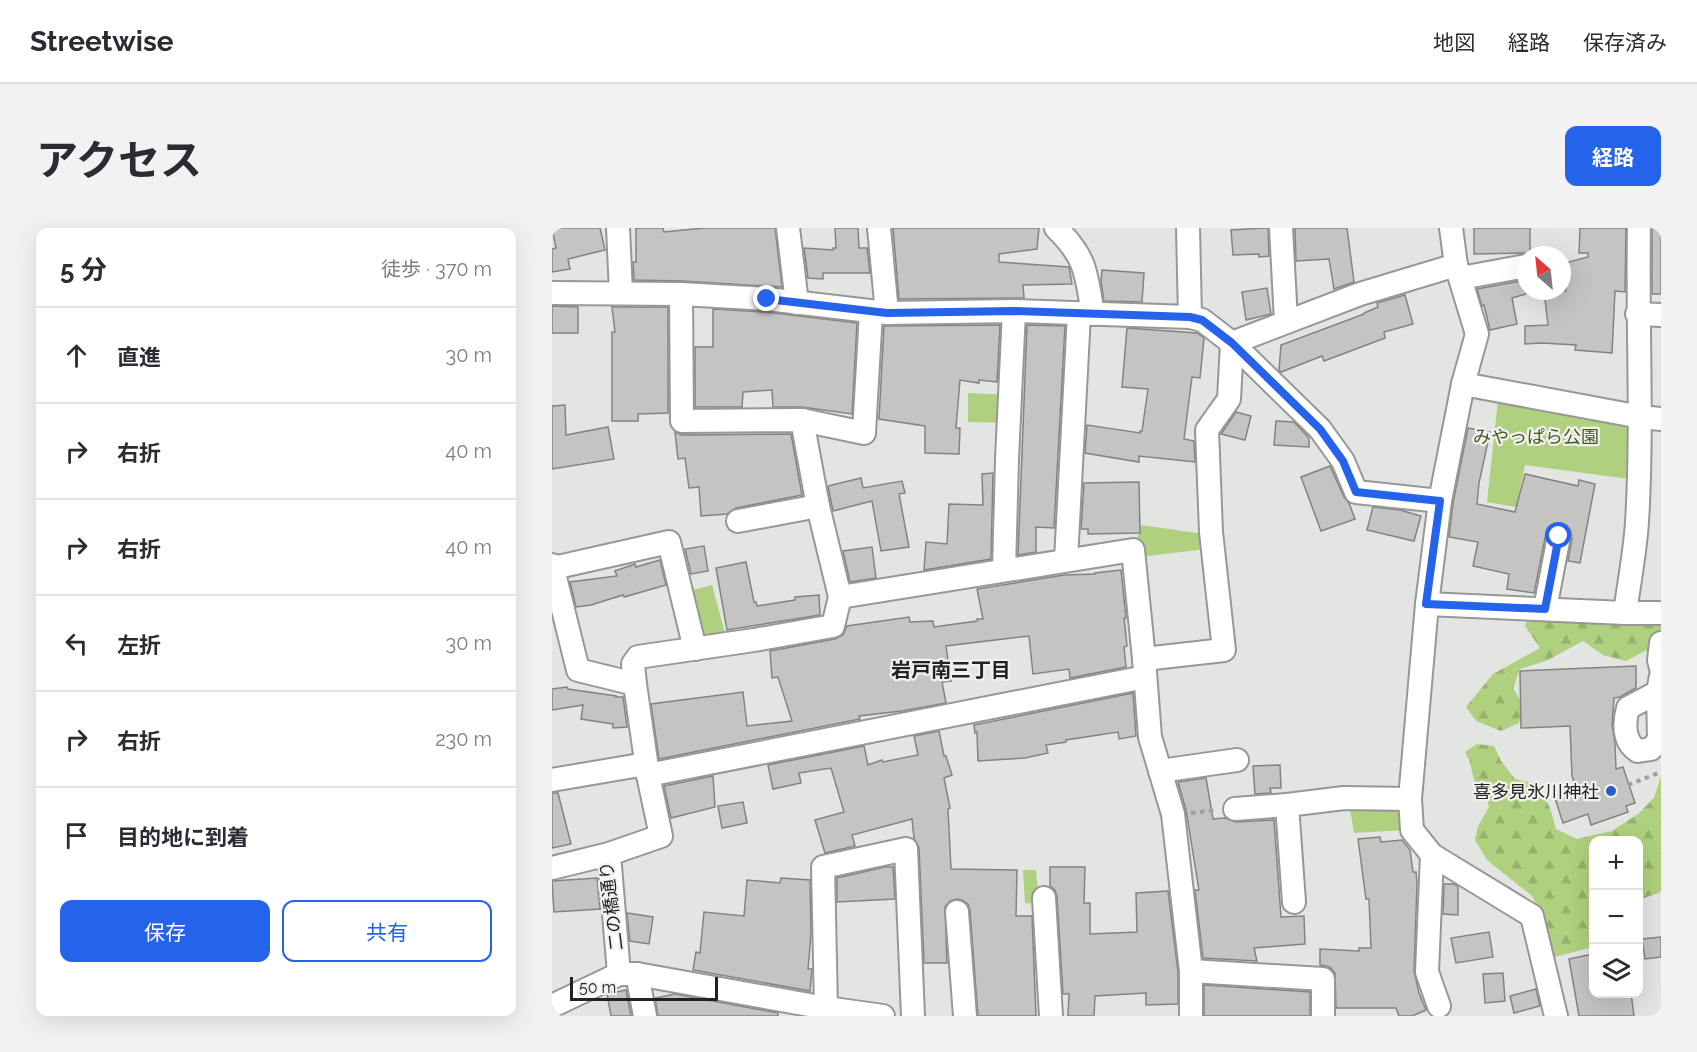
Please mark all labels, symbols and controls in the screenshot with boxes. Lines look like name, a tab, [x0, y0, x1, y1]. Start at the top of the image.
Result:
text: Streetwise	[30, 25, 174, 58]
text: 地図	[1433, 30, 1475, 55]
text: 経路	[1508, 30, 1550, 55]
text: 保存済み	[1583, 30, 1667, 55]
button: 経路	[1565, 126, 1661, 186]
text: アクセス	[36, 136, 202, 185]
north arrow	[1517, 246, 1571, 300]
text: 5 分	[60, 255, 107, 285]
text: 徒歩 · 370 m	[381, 257, 492, 281]
route end	[753, 285, 779, 311]
icon: ahead	[60, 339, 93, 372]
text: 30 m	[446, 343, 492, 367]
text: 直進	[117, 344, 161, 370]
park label: みやっぱら公園	[1473, 426, 1599, 447]
icon: right	[60, 435, 93, 468]
text: 40 m	[445, 439, 492, 463]
text: 右折	[117, 440, 161, 466]
route start	[1545, 522, 1571, 548]
icon: right	[60, 531, 93, 564]
text: 40 m	[445, 535, 492, 559]
text: 右折	[117, 536, 161, 562]
icon: left	[60, 627, 93, 660]
text: 30 m	[446, 631, 492, 655]
text: 左折	[117, 632, 161, 658]
district label: 岩戸南三丁目	[891, 658, 1011, 682]
icon: right	[60, 723, 93, 756]
text: 230 m	[435, 727, 492, 751]
text: 右折	[117, 728, 161, 754]
place label: 喜多見氷川神社	[1473, 781, 1599, 802]
marker: 喜多見氷川神社	[1604, 784, 1618, 798]
icon: arrive	[60, 819, 93, 852]
text: 目的地に到着	[117, 824, 249, 850]
map controls	[1589, 836, 1643, 998]
button: +	[1589, 836, 1643, 890]
street label: 二の橋通り	[595, 860, 627, 952]
button: −	[1589, 890, 1643, 944]
button: 保存	[60, 900, 270, 962]
button: 共有	[282, 900, 492, 962]
button: layers	[1589, 944, 1643, 998]
scale bar	[570, 974, 718, 1002]
text: 50 m	[579, 978, 616, 997]

